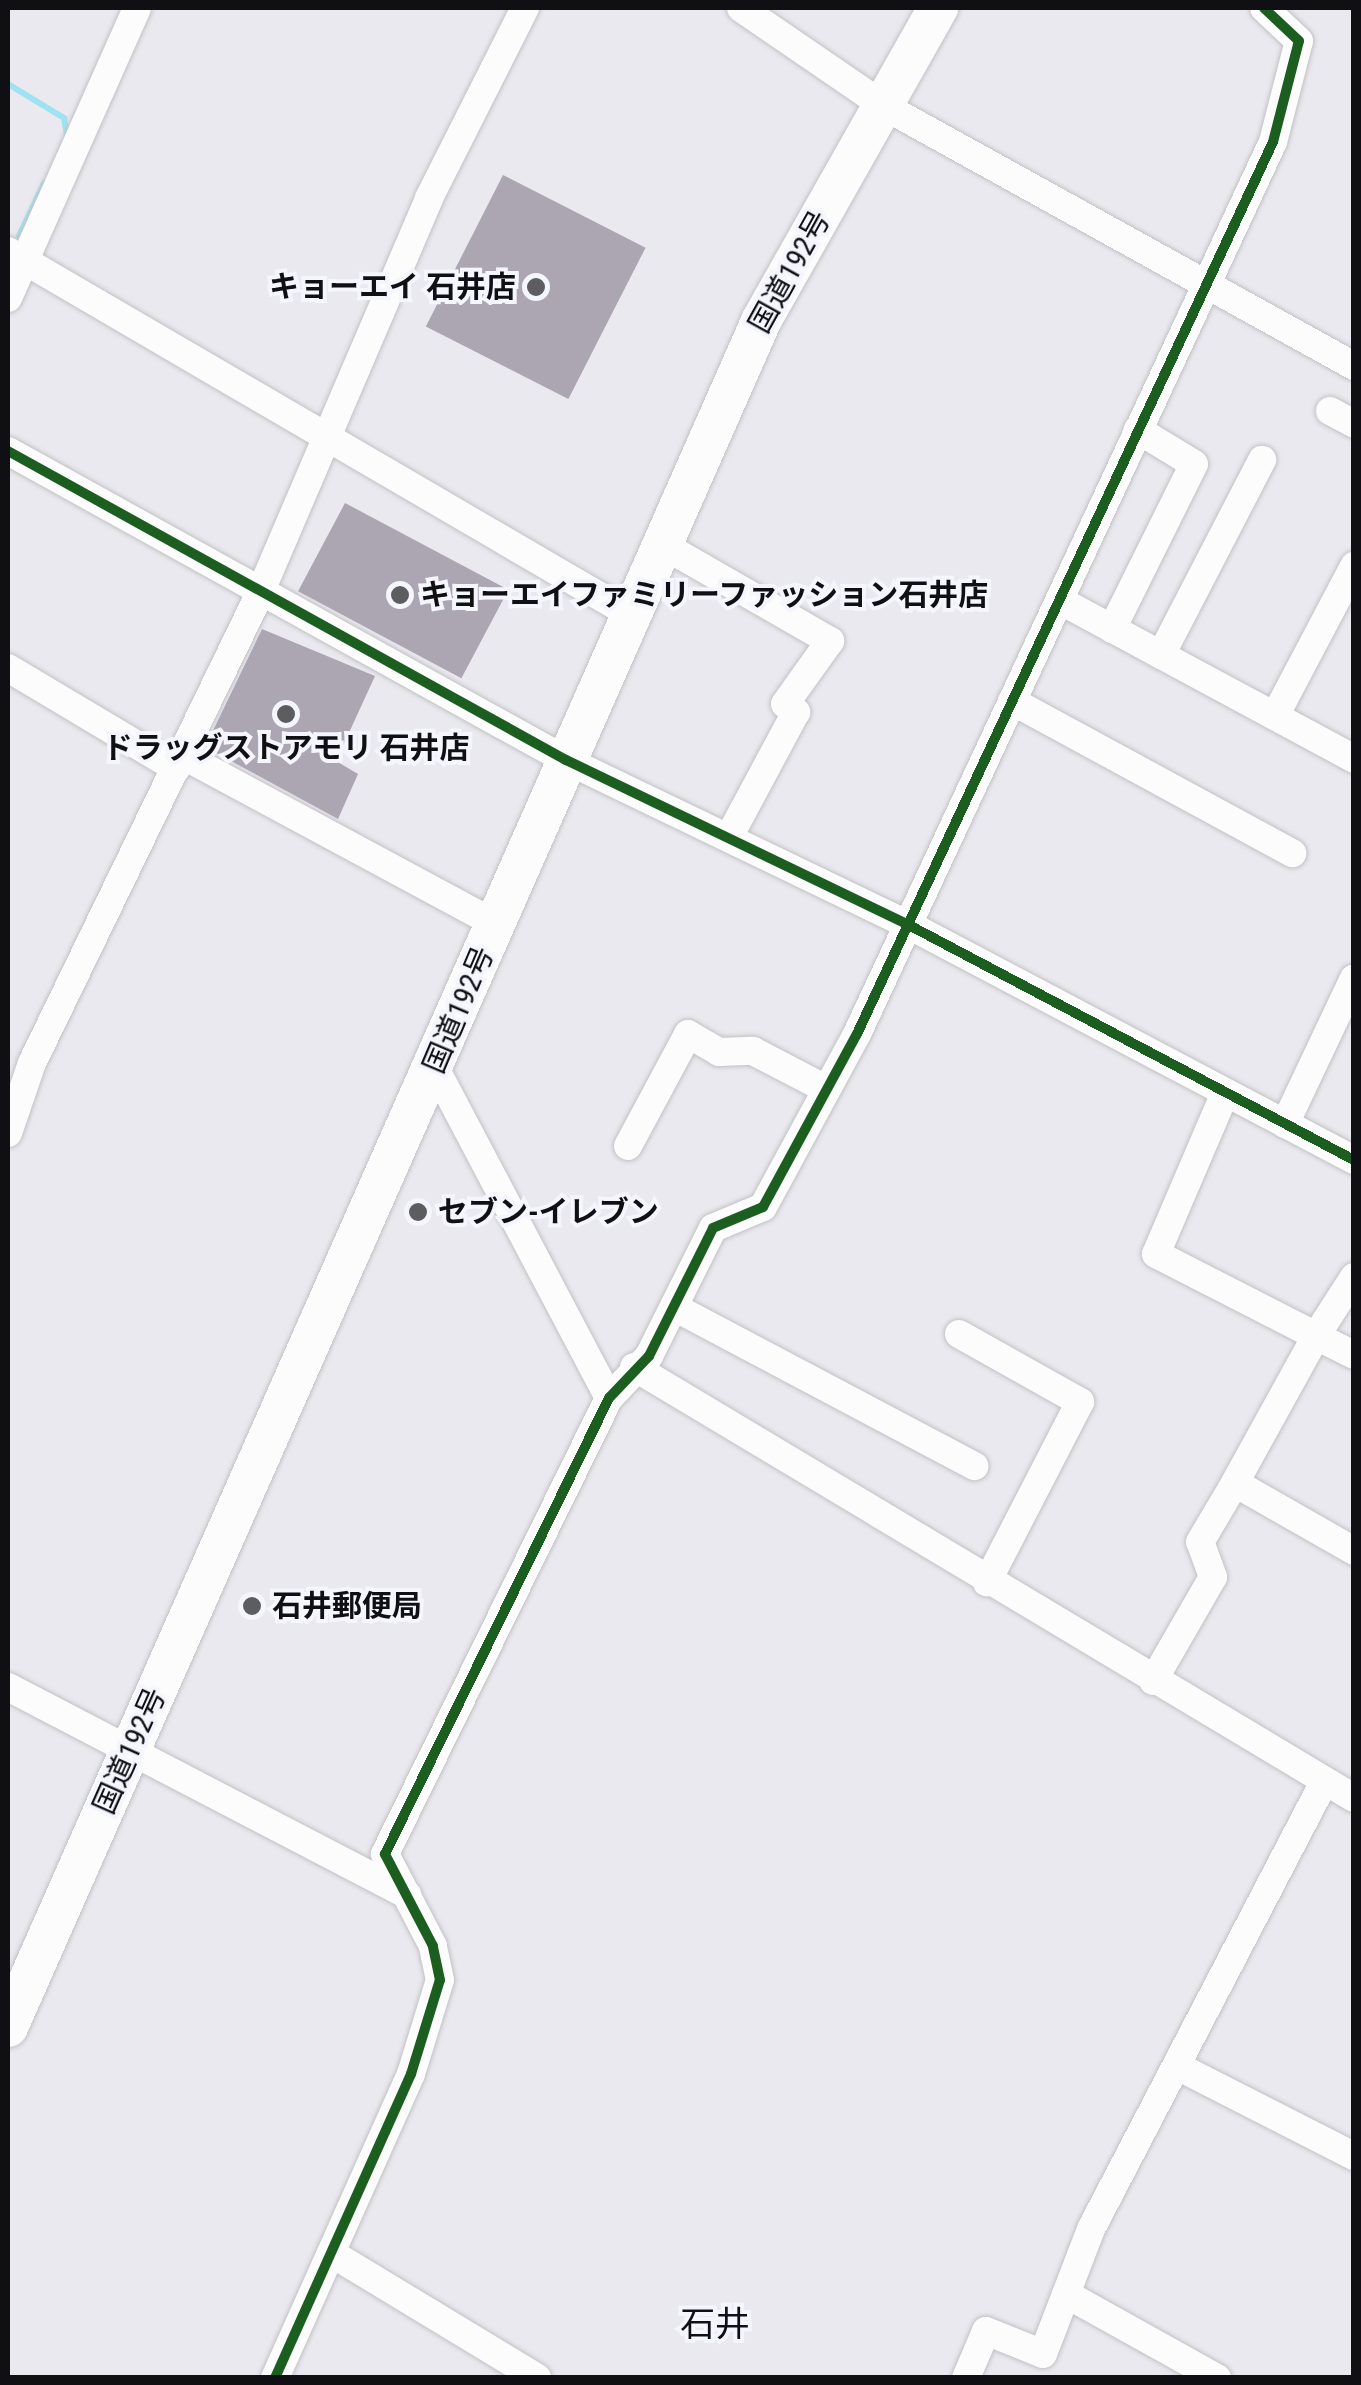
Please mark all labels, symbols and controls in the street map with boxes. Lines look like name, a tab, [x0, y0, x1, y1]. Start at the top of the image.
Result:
street label: 国道192号	[742, 204, 838, 340]
place label: キョーエイ 石井店	[269, 269, 516, 305]
marker: キョーエイ 石井店	[525, 276, 547, 298]
place label: キョーエイファミリーファッション石井店	[420, 577, 990, 613]
marker: キョーエイファミリーファッション石井店	[389, 584, 411, 606]
marker: ドラッグストアモリ 石井店	[275, 703, 297, 725]
place label: ドラッグストアモリ 石井店	[103, 730, 469, 766]
street label: 国道192号	[416, 941, 502, 1079]
place label: セブン-イレブン	[438, 1194, 659, 1230]
marker: セブン-イレブン	[407, 1201, 429, 1223]
place label: 石井郵便局	[272, 1588, 422, 1624]
marker: 石井郵便局	[241, 1595, 263, 1617]
street label: 国道192号	[86, 1682, 174, 1820]
district label: 石井	[680, 2304, 750, 2346]

